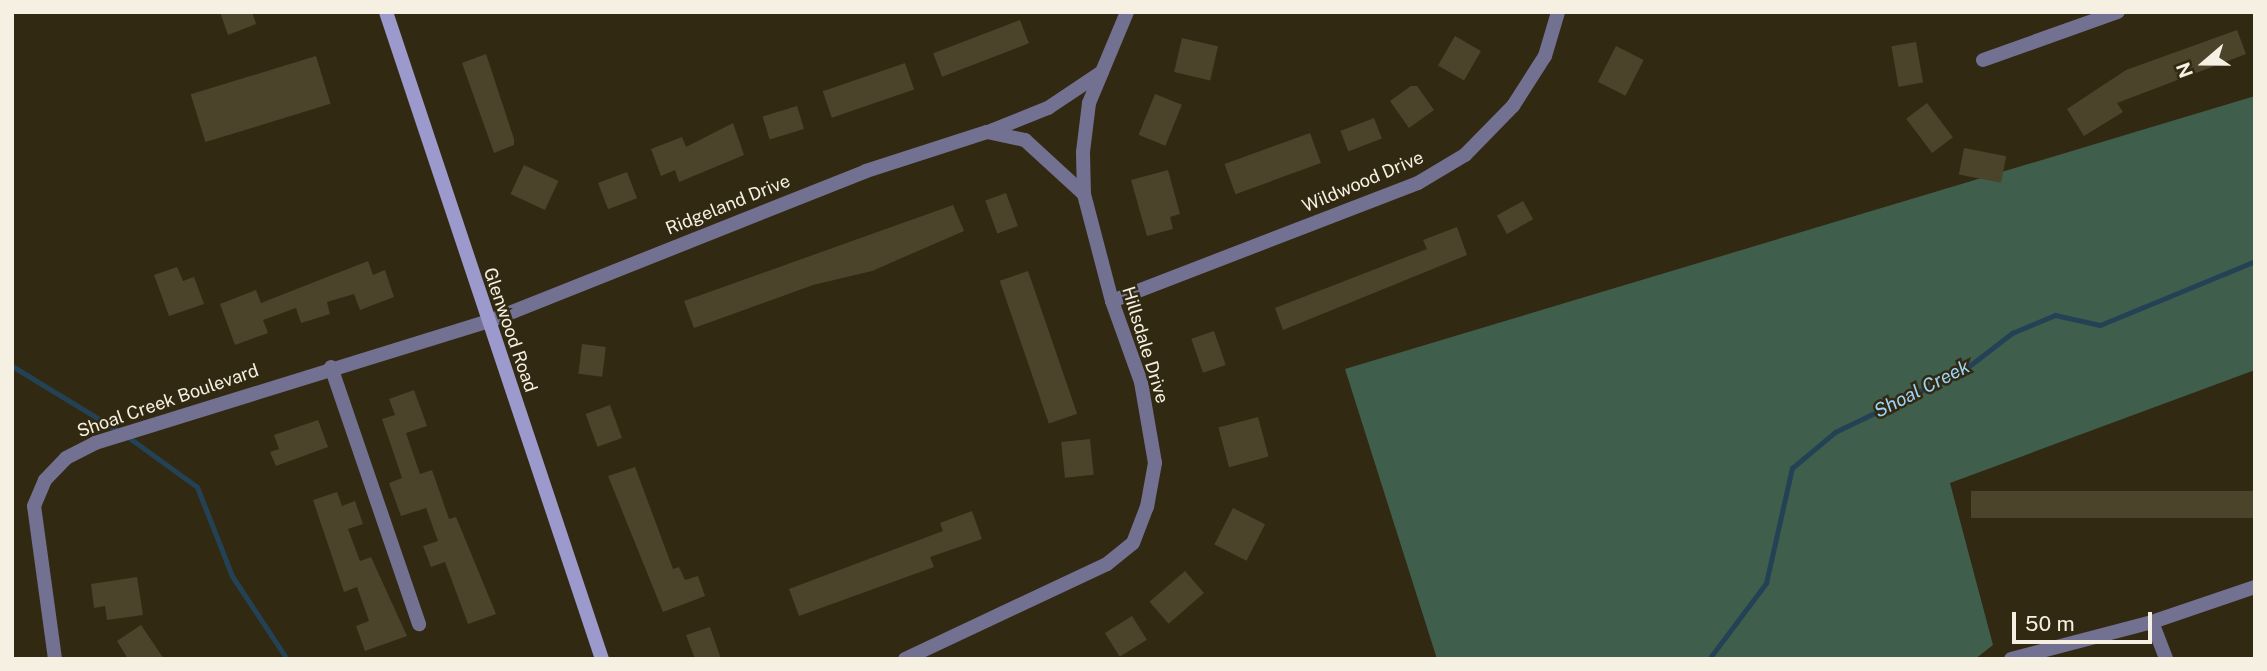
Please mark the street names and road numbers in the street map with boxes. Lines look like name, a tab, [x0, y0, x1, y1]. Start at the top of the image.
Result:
street label: Wildwood Drive	[1299, 147, 1427, 217]
street label: Ridgeland Drive	[663, 170, 793, 240]
street label: Glenwood Road	[479, 265, 541, 395]
street label: Hillsdale Drive	[1117, 284, 1173, 406]
street label: Shoal Creek Boulevard	[74, 360, 262, 442]

